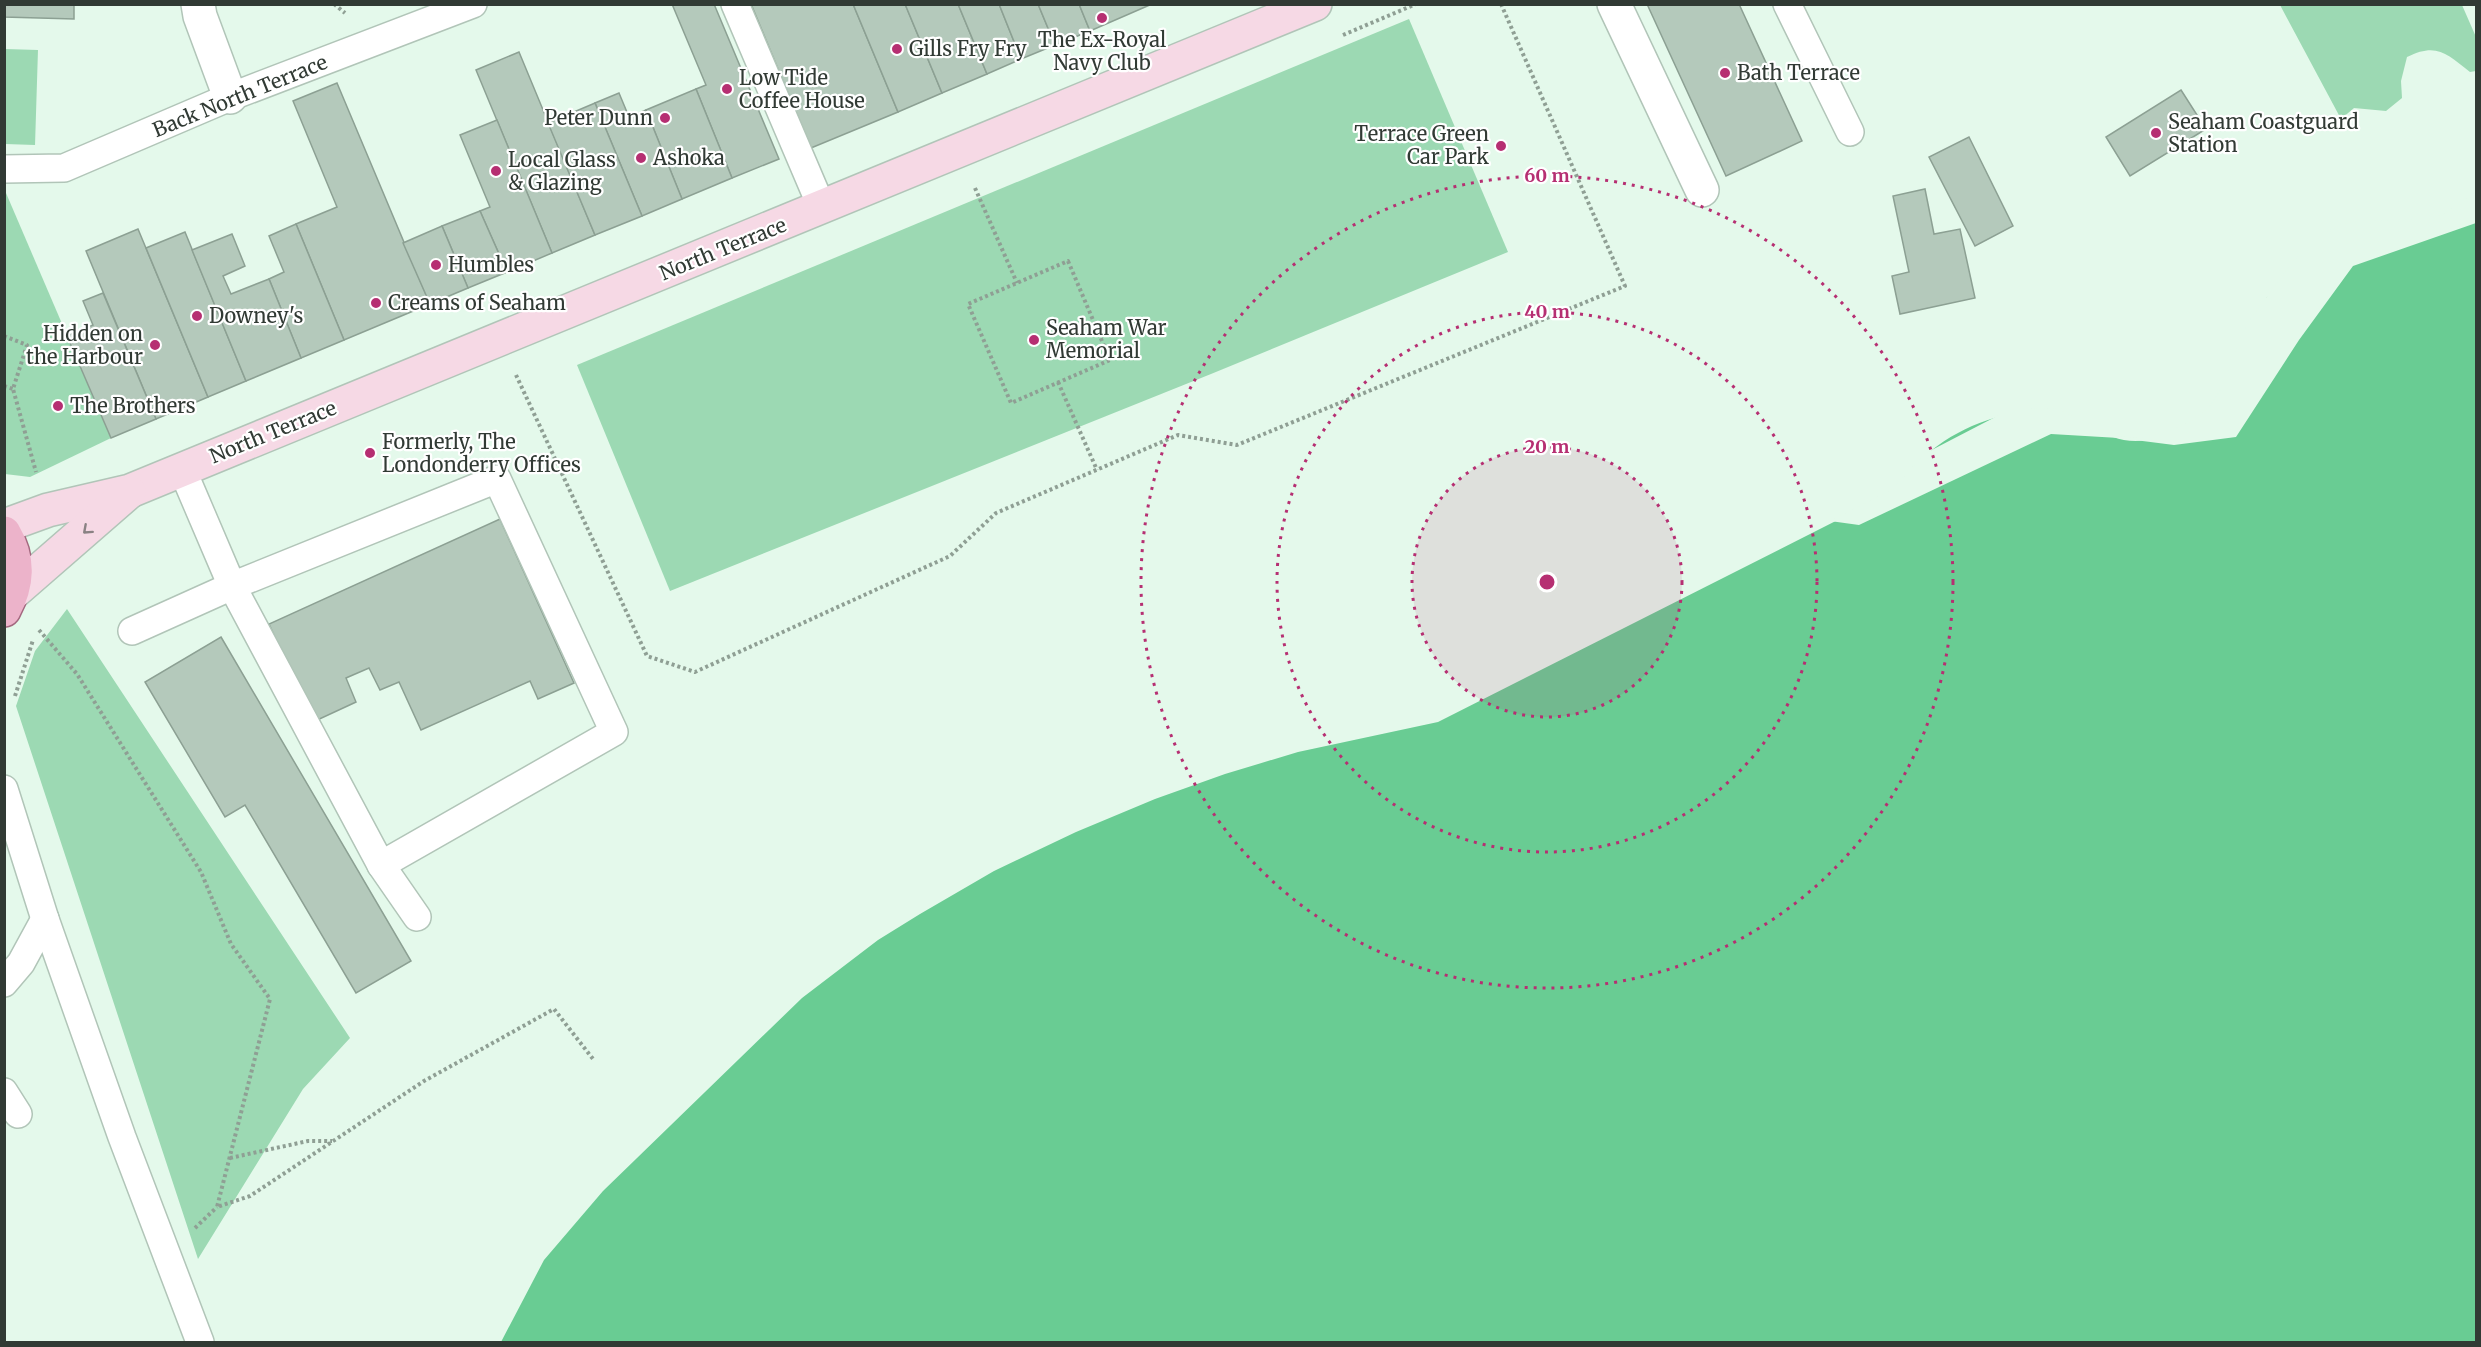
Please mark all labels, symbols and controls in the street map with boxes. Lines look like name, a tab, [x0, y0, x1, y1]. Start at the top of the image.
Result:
marker: The Ex-Royal Navy Club	[1095, 11, 1109, 25]
place label: The Ex-Royal Navy Club	[1038, 27, 1166, 75]
place label: Gills Fry Fry	[909, 36, 1027, 61]
marker: Gills Fry Fry	[890, 42, 904, 56]
street label: Back North Terrace	[149, 49, 331, 142]
place label: Bath Terrace	[1737, 60, 1860, 85]
place label: Low Tide Coffee House	[739, 65, 865, 113]
marker: Bath Terrace	[1718, 66, 1732, 80]
marker: Low Tide Coffee House	[720, 82, 734, 96]
place label: Peter Dunn	[544, 105, 653, 130]
place label: Seaham Coastguard Station	[2168, 109, 2359, 157]
marker: Peter Dunn	[658, 111, 672, 125]
place label: Terrace Green Car Park	[1354, 121, 1489, 169]
marker: Seaham Coastguard Station	[2149, 126, 2163, 140]
marker: Terrace Green Car Park	[1494, 139, 1508, 153]
place label: Ashoka	[652, 145, 725, 170]
place label: Local Glass & Glazing	[508, 147, 616, 195]
marker: Ashoka	[634, 151, 648, 165]
marker: Local Glass & Glazing	[489, 164, 503, 178]
text: 60 m	[1524, 164, 1570, 187]
street label: North Terrace	[656, 212, 790, 285]
place label: Humbles	[448, 252, 534, 277]
marker: Humbles	[429, 258, 443, 272]
place label: Creams of Seaham	[388, 290, 566, 315]
marker: Creams of Seaham	[369, 296, 383, 310]
text: 40 m	[1524, 300, 1570, 323]
place label: Downey's	[209, 303, 303, 328]
marker: Downey's	[190, 309, 204, 323]
place label: Seaham War Memorial	[1046, 315, 1167, 363]
place label: Hidden on the Harbour	[26, 321, 143, 369]
marker: Seaham War Memorial	[1027, 333, 1041, 347]
marker: Hidden on the Harbour	[148, 338, 162, 352]
place label: The Brothers	[70, 393, 196, 418]
street label: North Terrace	[206, 395, 340, 468]
marker: The Brothers	[51, 399, 65, 413]
place label: Formerly, The Londonderry Offices	[382, 429, 581, 477]
text: 20 m	[1525, 435, 1569, 458]
marker: Formerly, The Londonderry Offices	[363, 446, 377, 460]
one-way arrow	[83, 523, 94, 534]
centre of rings	[1537, 572, 1557, 592]

